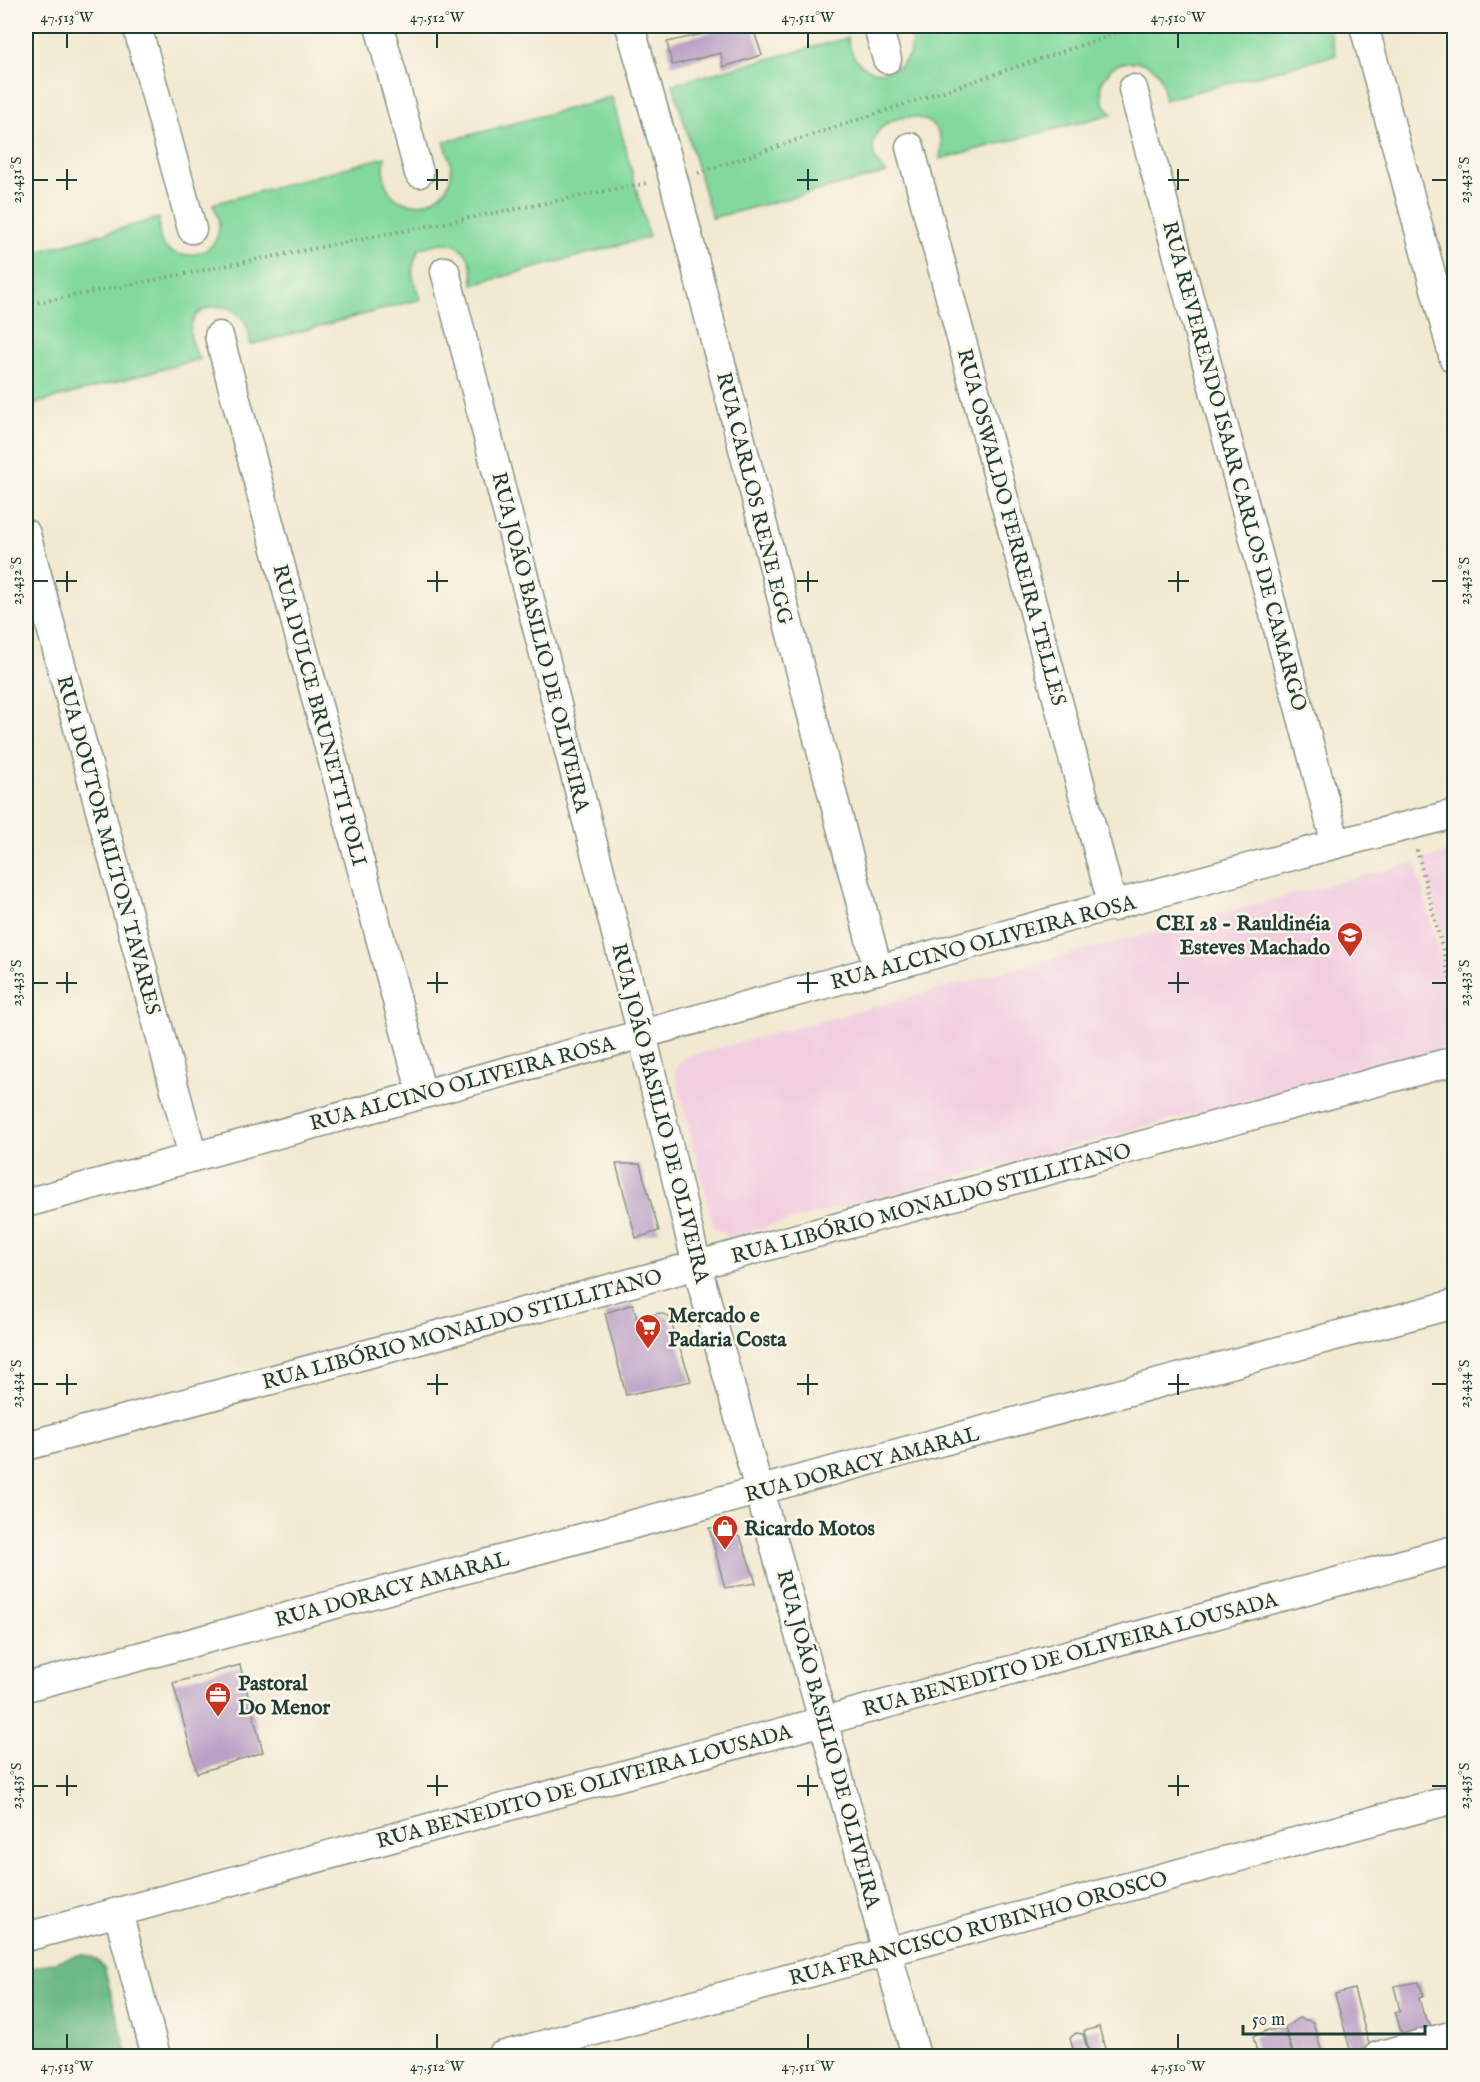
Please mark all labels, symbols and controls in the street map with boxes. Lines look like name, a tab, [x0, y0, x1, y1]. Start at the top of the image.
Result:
text: 47.513°W	[41, 8, 94, 27]
text: 47.512°W	[410, 8, 465, 27]
text: 47.511°W	[782, 8, 835, 27]
text: 47.510°W	[1151, 8, 1206, 27]
text: 23.431°S	[7, 157, 26, 203]
text: 23.431°S	[1455, 157, 1474, 203]
street label: RUA REVERENDO ISAAR CARLOS DE CAMARGO	[1155, 218, 1312, 714]
street label: RUA OSWALDO FERREIRA TELLES	[950, 346, 1071, 709]
street label: RUA CARLOS RENE EGG	[709, 369, 798, 628]
street label: RUA JOÃO BASILIO DE OLIVEIRA	[484, 469, 596, 816]
text: 23.432°S	[7, 557, 26, 605]
text: 23.432°S	[1455, 557, 1474, 605]
street label: RUA DULCE BRUNETTI POLI	[265, 561, 372, 869]
street label: RUA DOUTOR MILTON TAVARES	[49, 673, 166, 1018]
street label: RUA ALCINO OLIVEIRA ROSA	[828, 889, 1140, 997]
place label: CEI 28 - Rauldinéia Esteves Machado	[1156, 911, 1331, 962]
school or university icon: CEI 28 - Rauldinéia Esteves Machado	[1335, 920, 1365, 958]
street label: RUA JOÃO BASILIO DE OLIVEIRA	[604, 940, 716, 1287]
text: 23.433°S	[7, 960, 26, 1006]
text: 23.433°S	[1455, 960, 1474, 1006]
street label: RUA ALCINO OLIVEIRA ROSA	[307, 1030, 619, 1138]
street label: RUA LIBÓRIO MONALDO STILLITANO	[728, 1137, 1134, 1271]
street label: RUA LIBÓRIO MONALDO STILLITANO	[259, 1263, 665, 1397]
place label: Mercado e Padaria Costa	[668, 1303, 787, 1354]
supermarket icon: Mercado e Padaria Costa	[633, 1312, 663, 1350]
text: 23.434°S	[7, 1360, 26, 1408]
text: 23.434°S	[1455, 1360, 1474, 1408]
street label: RUA DORACY AMARAL	[742, 1421, 983, 1510]
shop icon: Ricardo Motos	[710, 1513, 740, 1551]
place label: Ricardo Motos	[744, 1516, 875, 1543]
street label: RUA DORACY AMARAL	[272, 1546, 513, 1635]
street label: RUA JOÃO BASILIO DE OLIVEIRA	[769, 1567, 887, 1913]
street label: RUA BENEDITO DE OLIVEIRA LOUSADA	[860, 1587, 1282, 1724]
place label: Pastoral Do Menor	[238, 1671, 330, 1722]
office icon: Pastoral Do Menor	[203, 1680, 233, 1718]
street label: RUA BENEDITO DE OLIVEIRA LOUSADA	[374, 1719, 796, 1856]
text: 23.435°S	[7, 1763, 26, 1809]
text: 23.435°S	[1455, 1763, 1474, 1809]
street label: RUA FRANCISCO RUBINHO OROSCO	[786, 1866, 1171, 1993]
scale bar	[1243, 1998, 1424, 2036]
text: 50 m	[1252, 2009, 1285, 2032]
text: 47.513°W	[41, 2057, 94, 2076]
text: 47.512°W	[410, 2057, 465, 2076]
text: 47.511°W	[782, 2057, 835, 2076]
text: 47.510°W	[1151, 2057, 1206, 2076]

